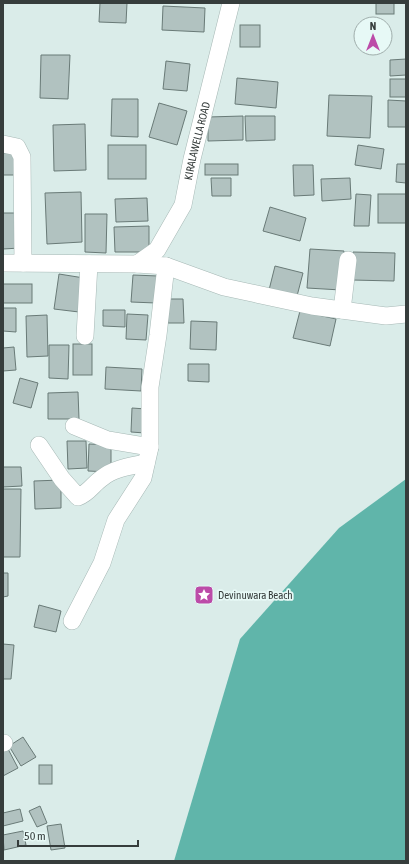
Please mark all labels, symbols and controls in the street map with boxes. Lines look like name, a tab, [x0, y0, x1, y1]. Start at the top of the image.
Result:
north arrow	[353, 16, 393, 56]
text: N	[370, 20, 376, 32]
street label: KIRALAWELLA ROAD	[182, 101, 212, 181]
place icon: Devinuwara Beach	[193, 584, 215, 606]
place label: Devinuwara Beach	[218, 589, 293, 601]
scale bar	[18, 822, 138, 848]
text: 50 m	[24, 829, 46, 843]

